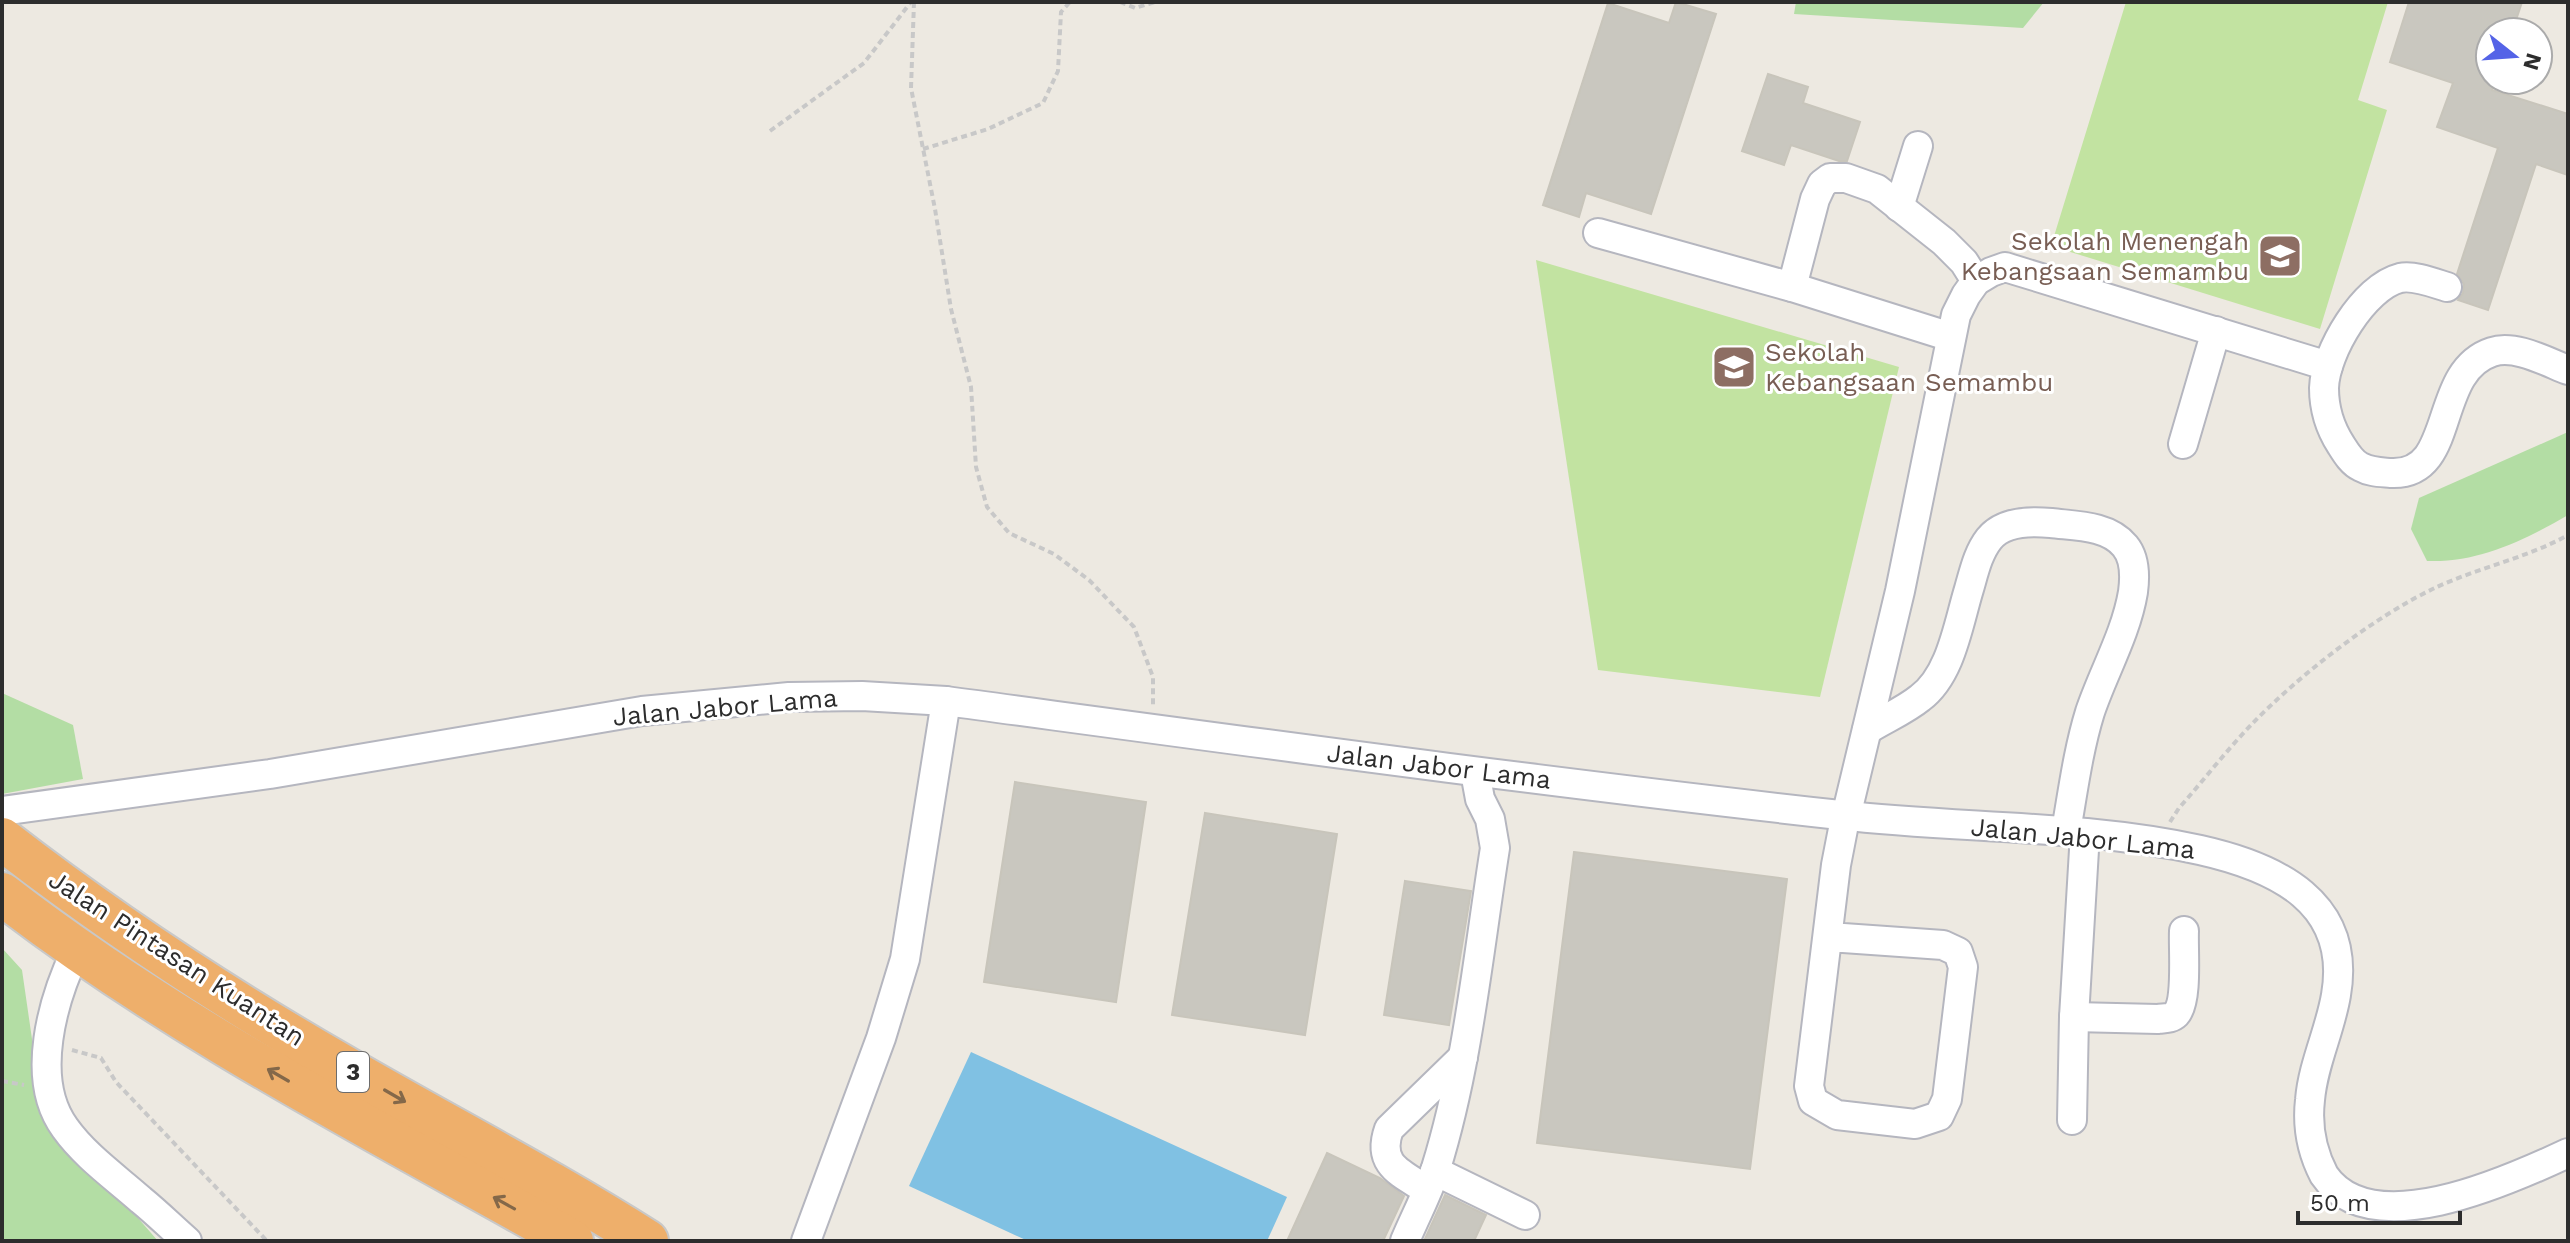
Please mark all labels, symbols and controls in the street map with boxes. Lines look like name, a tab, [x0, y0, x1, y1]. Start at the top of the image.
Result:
north arrow	[2474, 16, 2554, 96]
text: N	[2518, 50, 2547, 73]
place label: Sekolah Menengah Kebangsaan Semambu	[1961, 226, 2249, 286]
school or university icon: Sekolah Menengah Kebangsaan Semambu	[2256, 232, 2304, 280]
place label: Sekolah Kebangsaan Semambu	[1765, 337, 2053, 397]
school or university icon: Sekolah Kebangsaan Semambu	[1710, 343, 1758, 391]
street label: Jalan Jabor Lama	[611, 682, 839, 732]
street label: Jalan Jabor Lama	[1325, 737, 1553, 795]
street label: Jalan Jabor Lama	[1969, 811, 2197, 865]
street label: Jalan Pintasan Kuantan	[43, 864, 311, 1052]
road number: 3	[337, 1052, 369, 1092]
one-way arrow	[267, 1066, 290, 1082]
one-way arrow	[383, 1088, 406, 1104]
scale bar	[2298, 1175, 2460, 1225]
text: 50 m	[2310, 1189, 2370, 1217]
one-way arrow	[493, 1195, 517, 1210]

